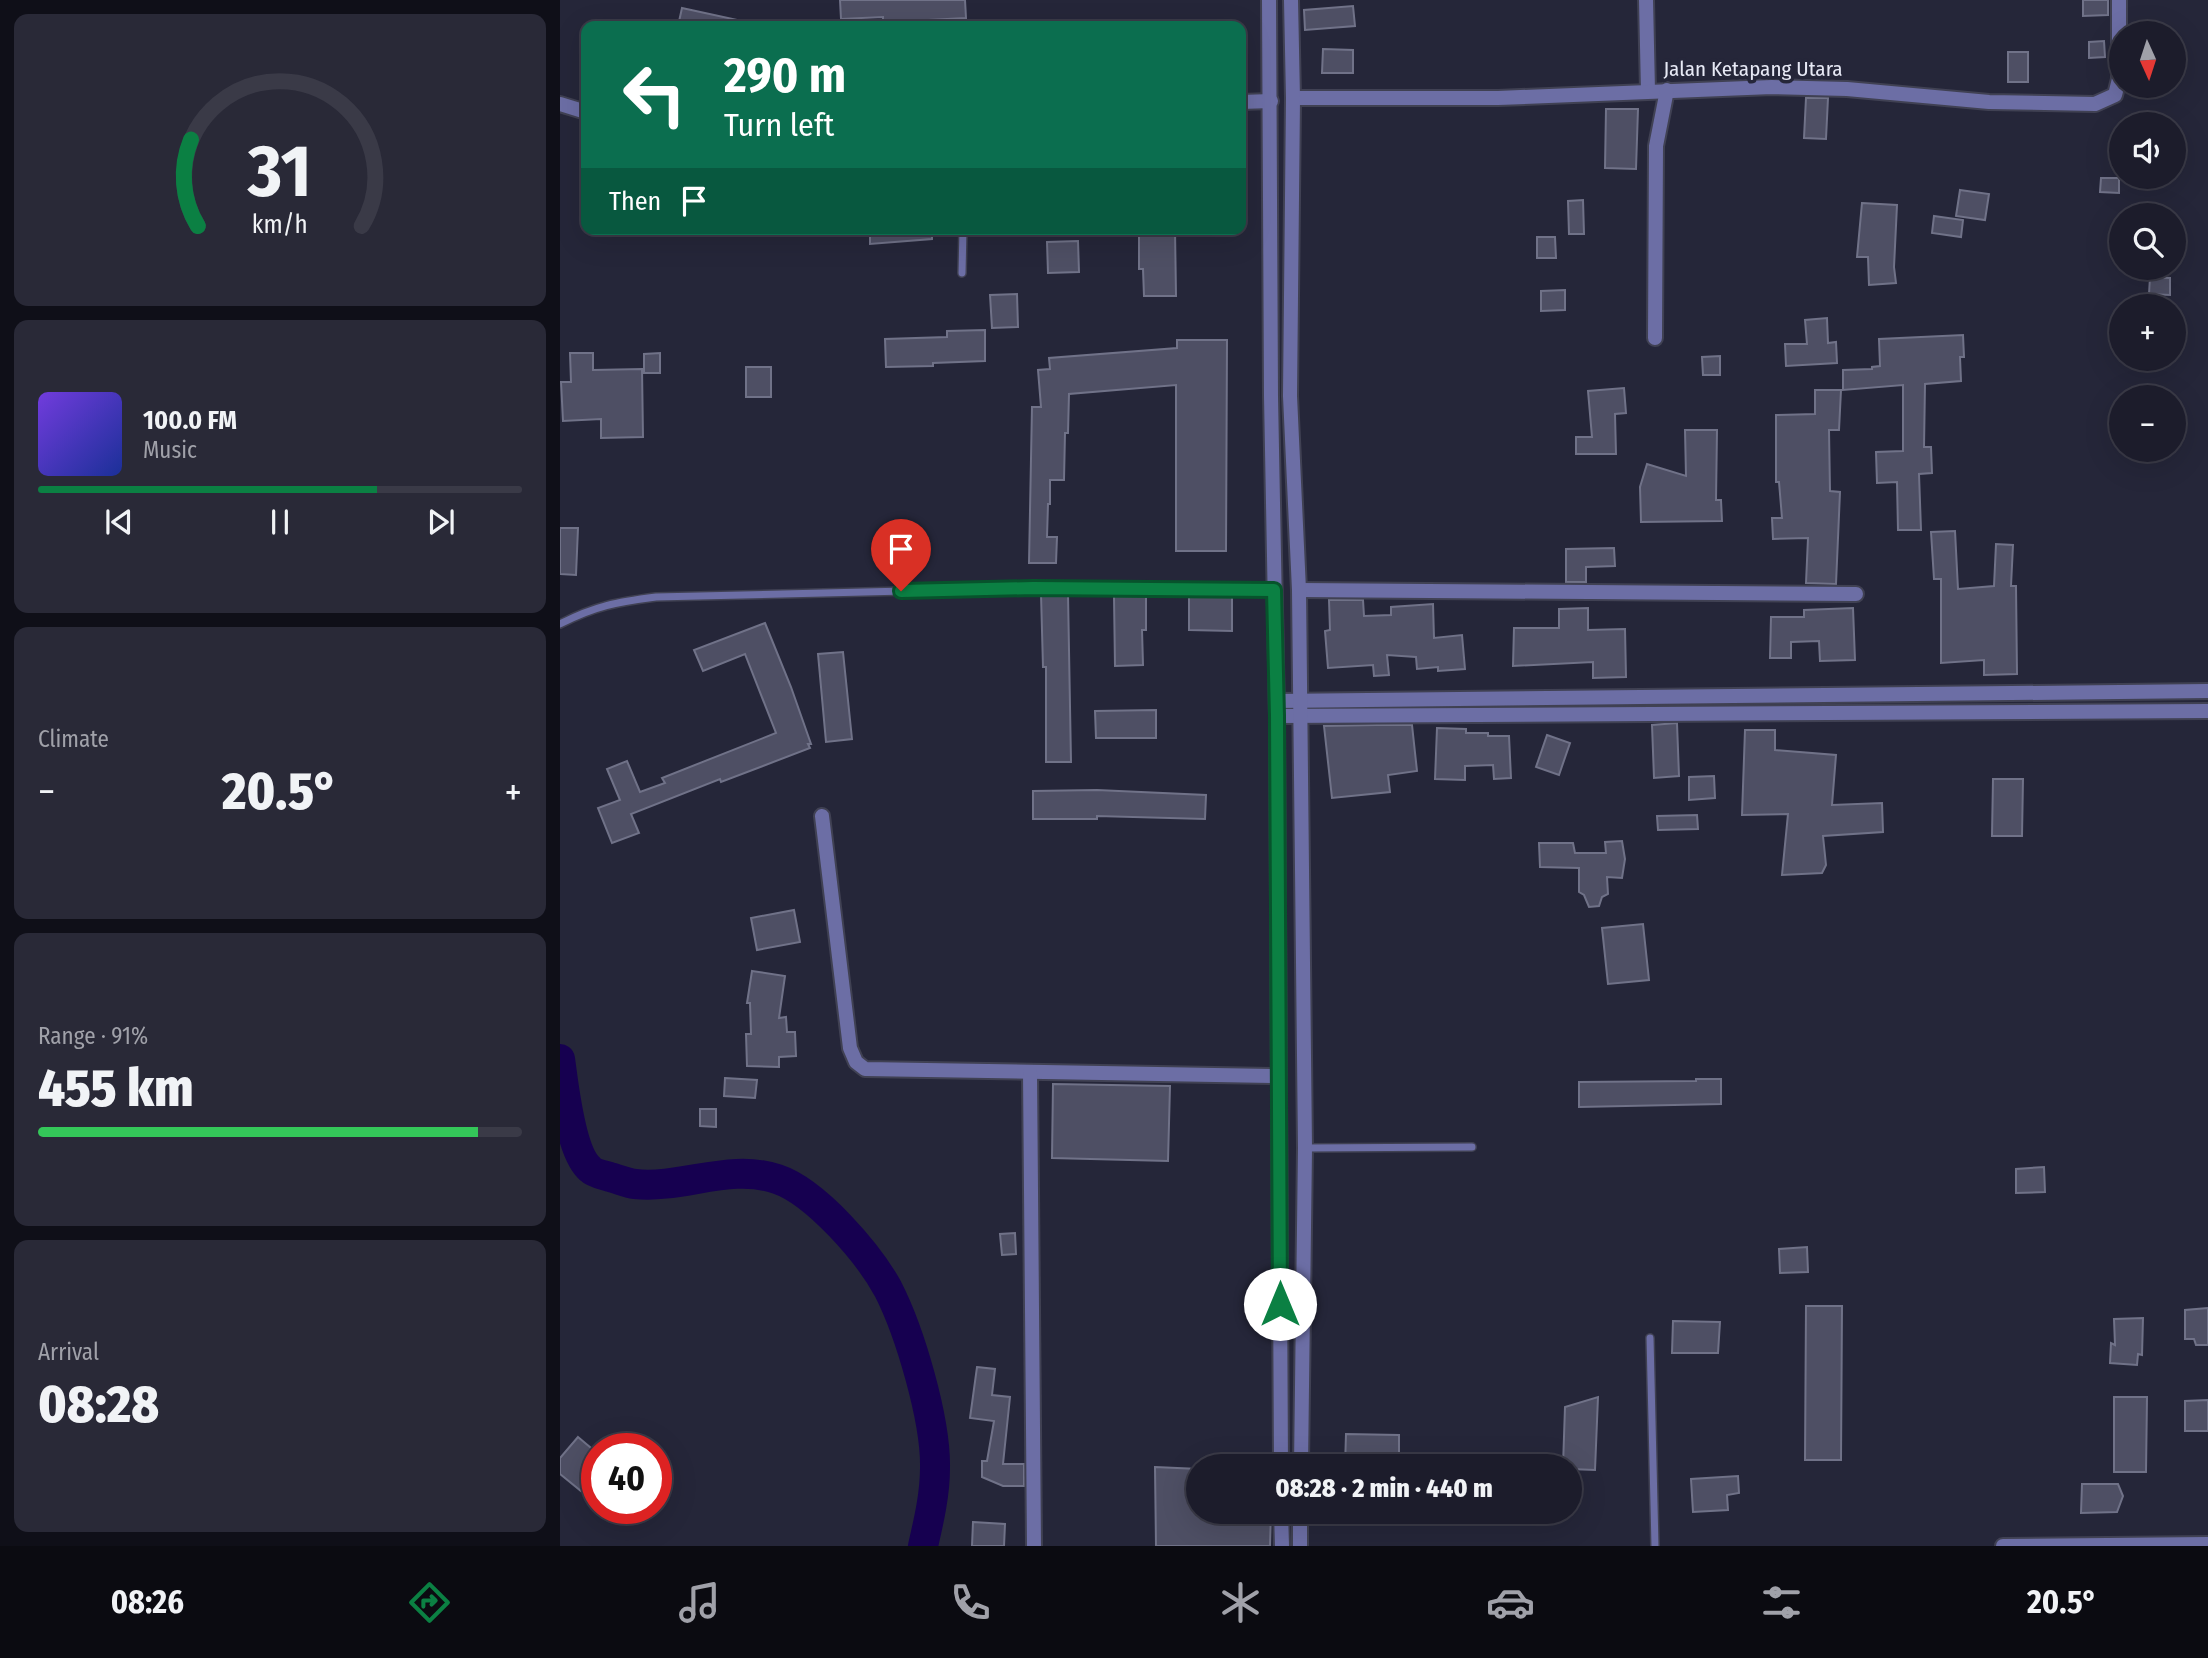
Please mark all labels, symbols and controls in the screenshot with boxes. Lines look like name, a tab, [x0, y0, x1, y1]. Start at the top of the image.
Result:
north arrow	[2109, 21, 2186, 98]
map controls	[2109, 21, 2186, 462]
text: 290 m	[724, 46, 846, 105]
icon: left	[609, 49, 700, 140]
street label: Jalan Ketapang Utara	[1663, 56, 1843, 82]
text: Turn left	[724, 106, 834, 144]
button: sound	[2109, 112, 2186, 189]
text: 31	[247, 129, 312, 216]
icon: arrive	[675, 182, 713, 220]
text: Then	[609, 186, 661, 217]
button: search	[2109, 203, 2186, 280]
text: km/h	[252, 210, 308, 240]
button: +	[2109, 294, 2186, 371]
button: −	[2109, 385, 2186, 462]
text: 100.0 FM	[143, 405, 237, 436]
text: Music	[143, 436, 197, 464]
icon: previous	[100, 503, 138, 541]
icon: pause	[261, 503, 299, 541]
icon: next	[422, 503, 460, 541]
pin	[871, 519, 931, 591]
icon: arrive	[882, 530, 920, 568]
text: Climate	[38, 725, 109, 753]
text: 20.5°	[222, 760, 338, 823]
text: −	[38, 769, 55, 815]
text: +	[505, 769, 522, 815]
text: Range · 91%	[38, 1022, 148, 1050]
text: 455 km	[38, 1057, 194, 1120]
position arrow	[1243, 1267, 1317, 1341]
text: Arrival	[38, 1338, 99, 1366]
text: 08:28	[38, 1373, 159, 1436]
speed limit sign: 40	[581, 1433, 672, 1524]
text: 08:28 · 2 min · 440 m	[1275, 1473, 1493, 1504]
icon: directions	[405, 1578, 454, 1627]
icon: music	[675, 1578, 724, 1627]
icon: phone	[946, 1578, 995, 1627]
icon: climate	[1216, 1578, 1265, 1627]
icon: car	[1486, 1578, 1535, 1627]
icon: filters	[1757, 1578, 1806, 1627]
text: 08:26	[111, 1583, 184, 1621]
text: 20.5°	[2027, 1583, 2097, 1621]

